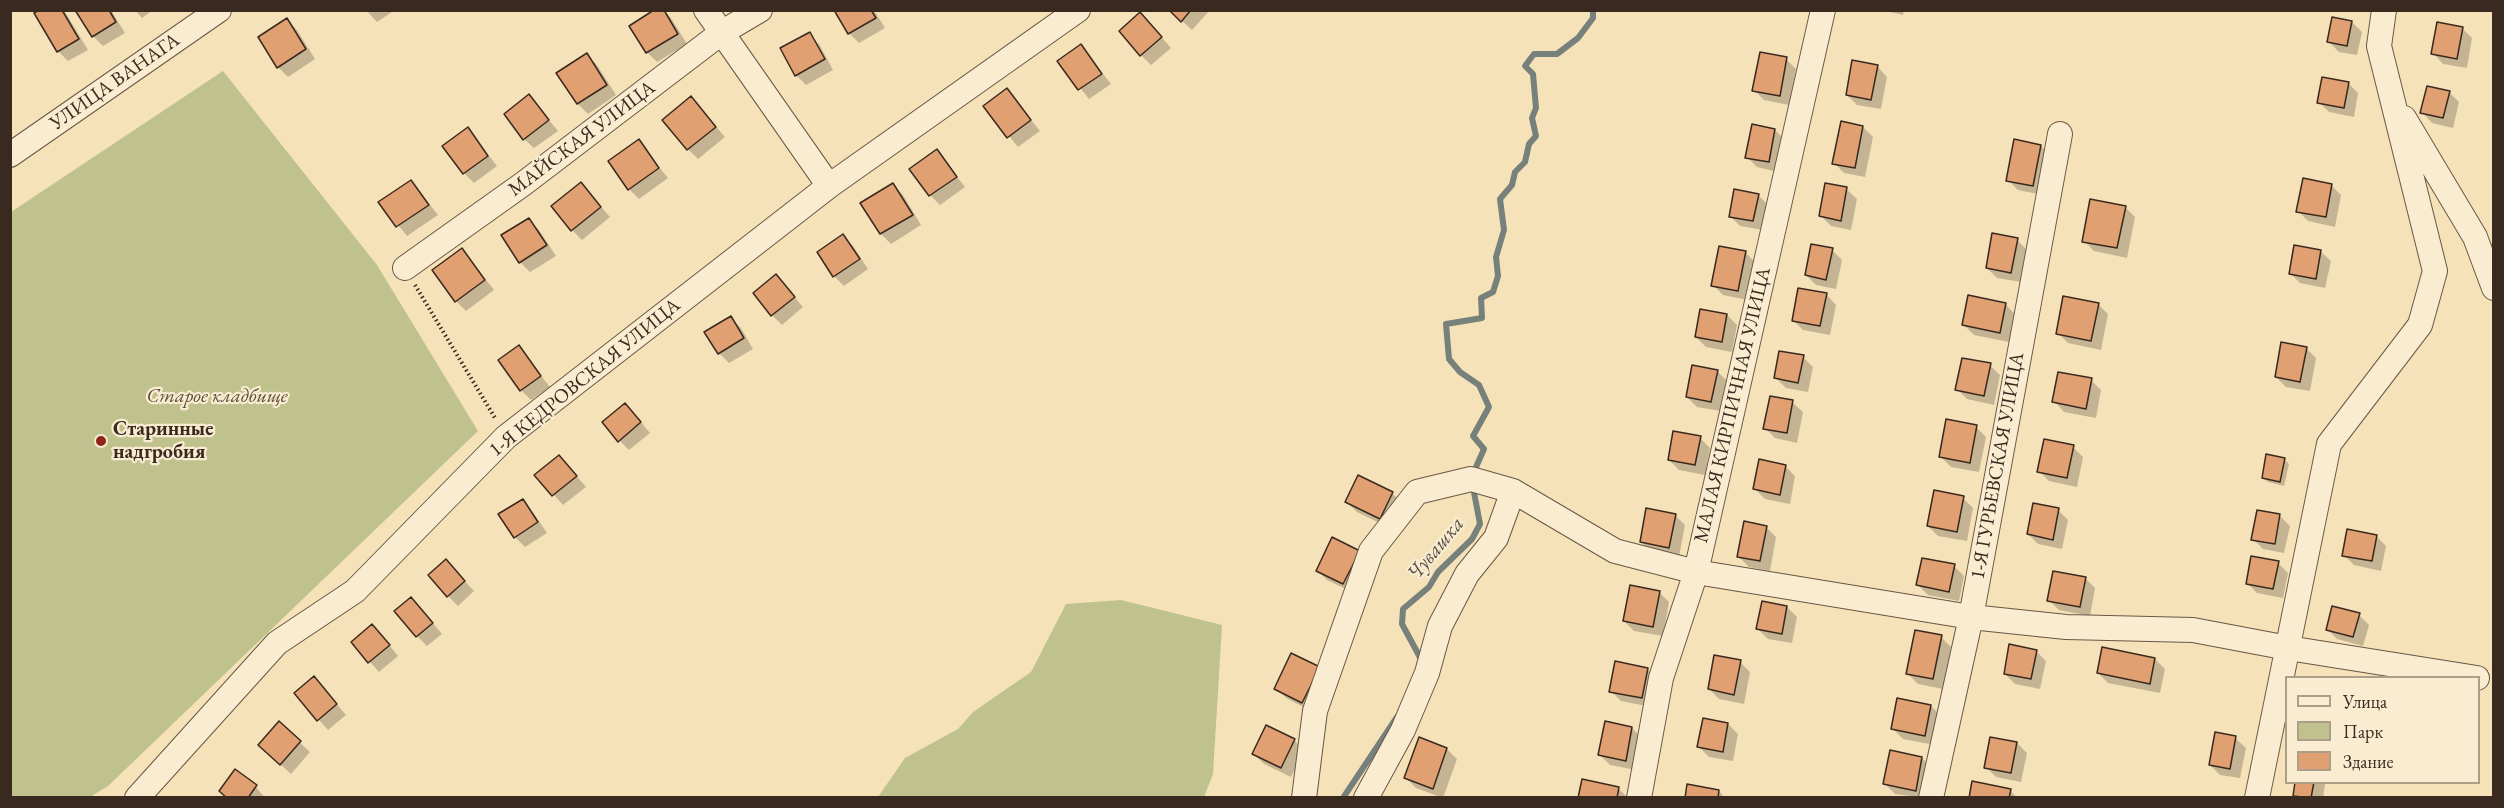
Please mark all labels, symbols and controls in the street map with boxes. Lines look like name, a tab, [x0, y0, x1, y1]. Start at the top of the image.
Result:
street label: УЛИЦА ВАНАГА	[45, 28, 185, 136]
street label: МАЙСКАЯ УЛИЦА	[504, 76, 660, 202]
street label: МАЛАЯ КИРПИЧНАЯ УЛИЦА	[1690, 265, 1776, 545]
street label: 1-Я КЕДРОВСКАЯ УЛИЦА	[485, 294, 685, 462]
street label: 1-Я ГУРЬЕВСКАЯ УЛИЦА	[1966, 351, 2030, 581]
park label: Старое кладбище	[147, 385, 287, 409]
place label: Старинные надгробия	[113, 418, 214, 465]
marker: Старинные надгробия	[94, 434, 108, 448]
water label: Чувашка	[1402, 512, 1470, 586]
legend	[2285, 676, 2480, 784]
text: Улица	[2343, 690, 2387, 713]
text: Парк	[2343, 720, 2383, 743]
text: Здание	[2343, 750, 2393, 773]

